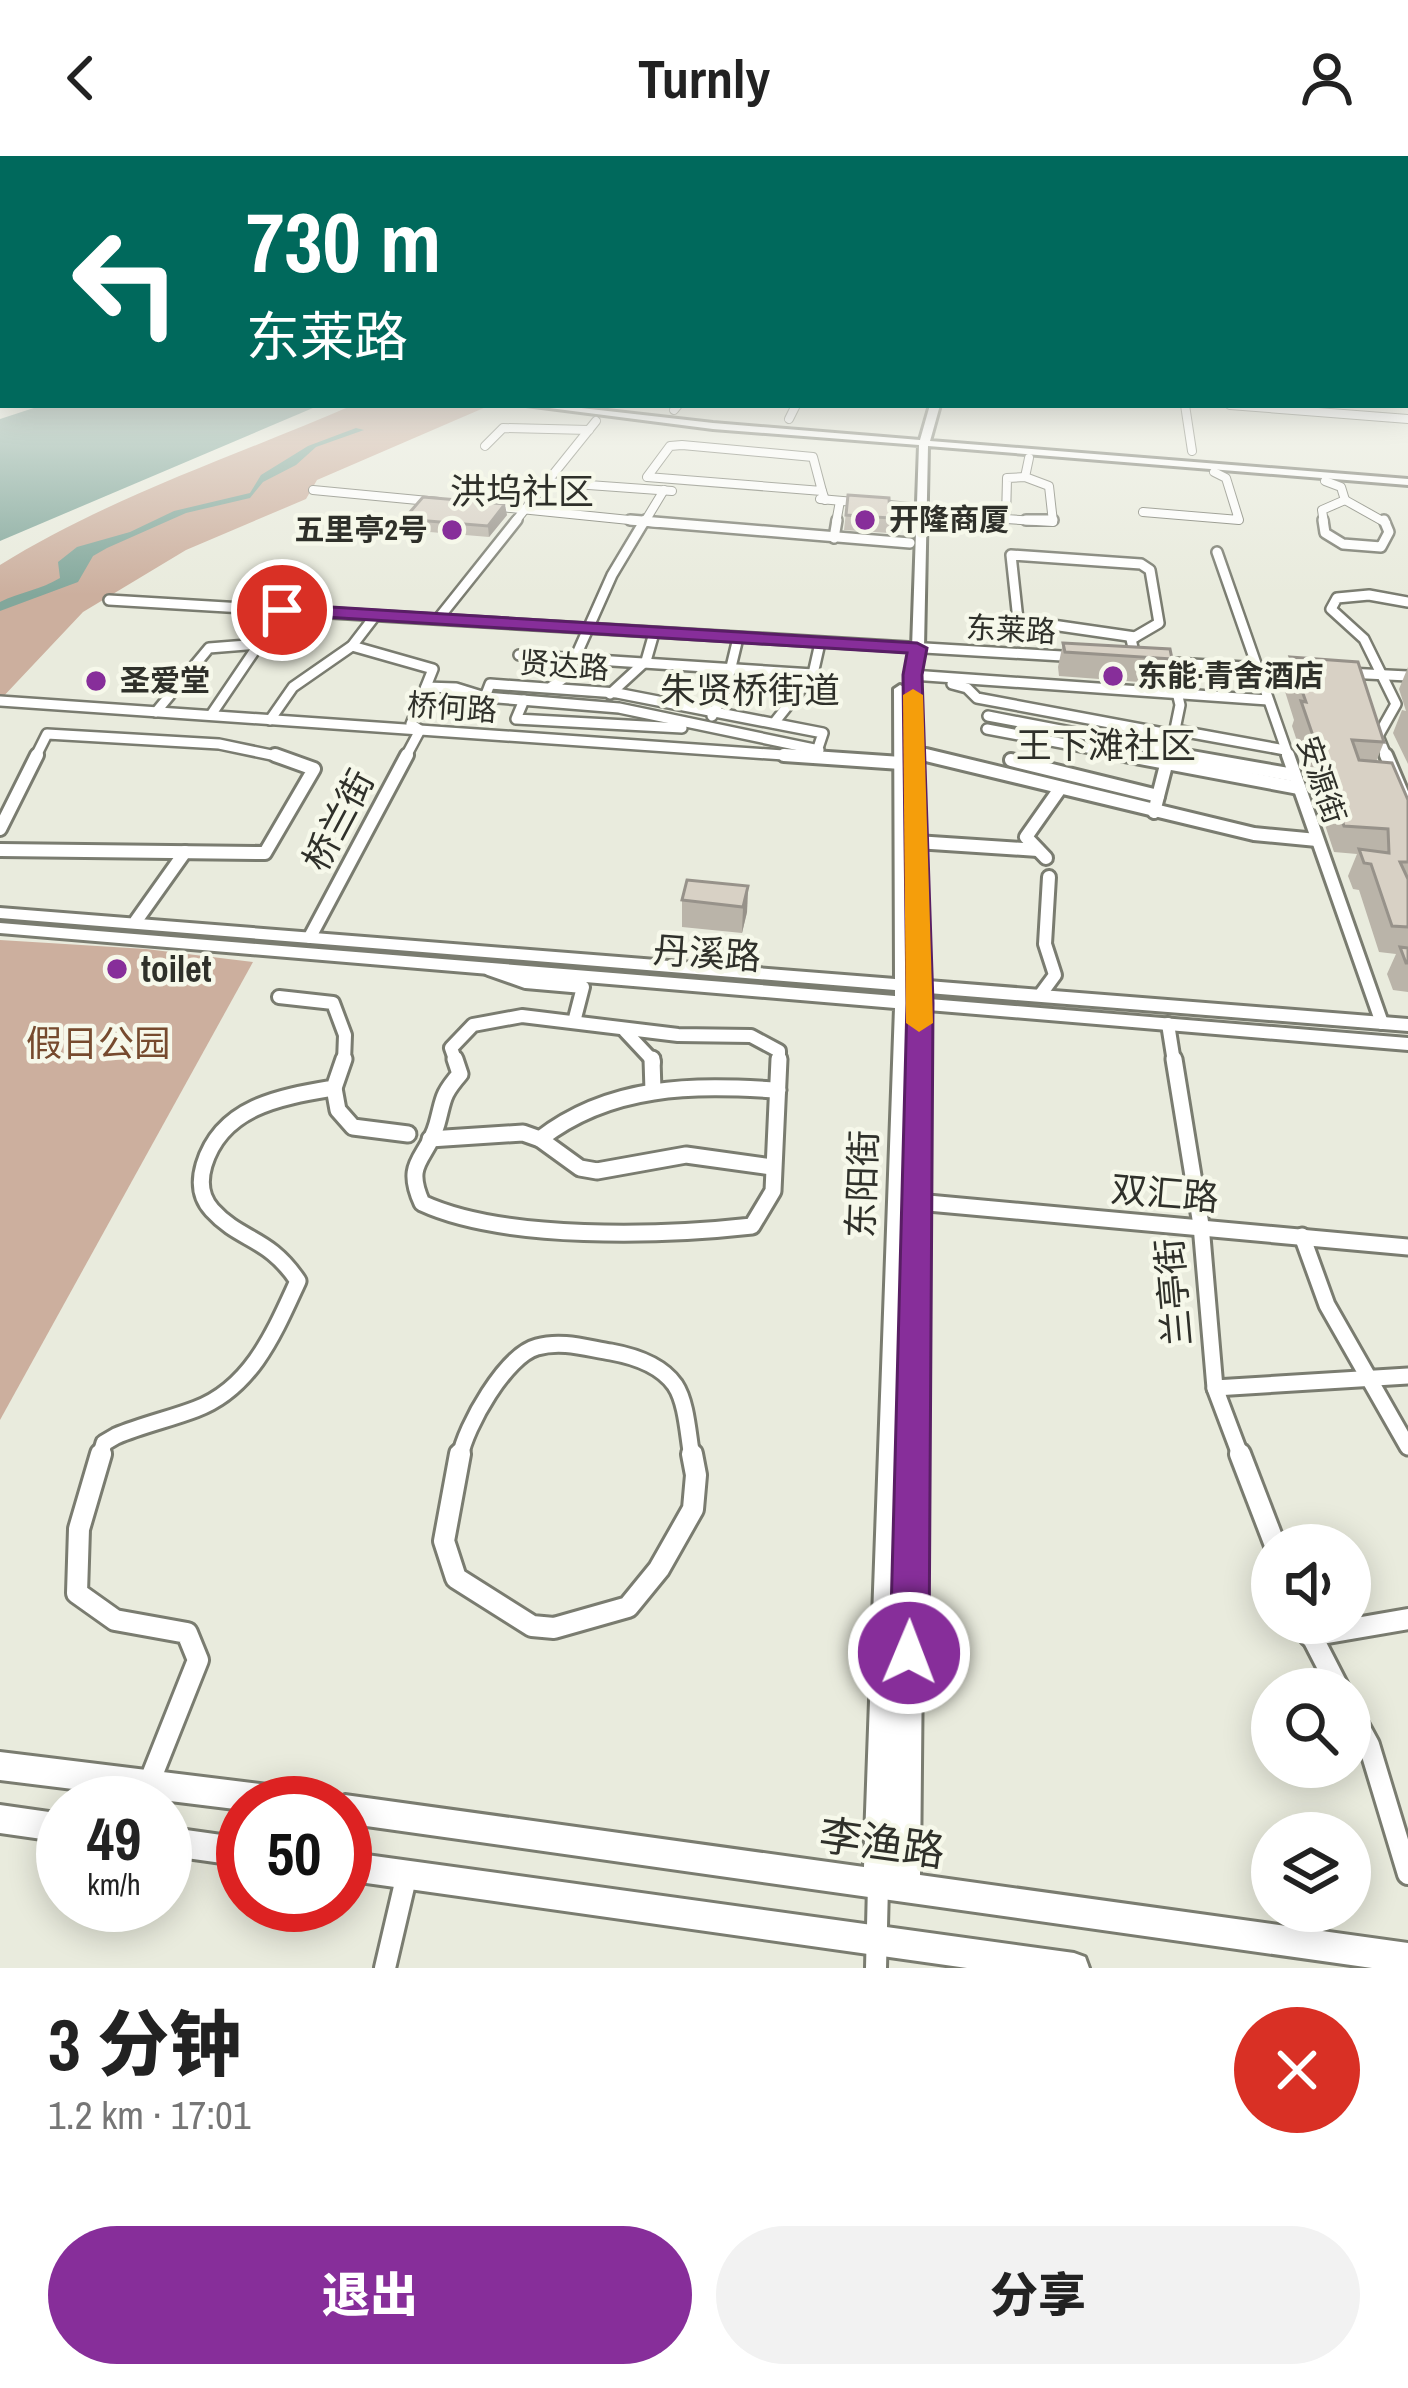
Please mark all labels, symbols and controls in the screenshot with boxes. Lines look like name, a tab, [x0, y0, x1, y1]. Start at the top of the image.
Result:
text: Turnly	[638, 42, 770, 115]
icon: back	[48, 45, 114, 111]
icon: person	[1294, 45, 1360, 111]
text: 730 m	[246, 185, 441, 298]
icon: left	[48, 204, 204, 360]
text: 东莱路	[246, 300, 408, 373]
district label: 洪坞社区	[450, 467, 594, 515]
place label: 开隆商厦	[889, 499, 1009, 539]
marker: 开隆商厦	[852, 507, 878, 533]
place label: 五里亭2号	[294, 509, 428, 549]
marker: 五里亭2号	[439, 517, 465, 543]
pin	[231, 559, 333, 661]
icon: arrive	[249, 577, 315, 643]
street label: 东莱路	[965, 607, 1057, 651]
street label: 贤达路	[518, 642, 610, 688]
place label: 东能·青舍酒店	[1137, 655, 1324, 695]
place label: 圣爱堂	[120, 660, 210, 700]
marker: 东能·青舍酒店	[1100, 663, 1126, 689]
district label: 朱贤桥街道	[660, 666, 840, 714]
marker: 圣爱堂	[83, 668, 109, 694]
street label: 桥何路	[406, 684, 498, 730]
district label: 王下滩社区	[1016, 721, 1196, 769]
street label: 安源街	[1288, 731, 1356, 829]
street label: 桥兰街	[291, 761, 385, 879]
street label: 丹溪路	[651, 925, 763, 981]
place label: toilet	[141, 945, 212, 993]
marker: toilet	[104, 956, 130, 982]
park label: 假日公园	[26, 1019, 170, 1067]
street label: 东阳街	[836, 1129, 888, 1239]
street label: 双汇路	[1109, 1164, 1221, 1222]
street label: 兰亭街	[1144, 1236, 1202, 1348]
map controls	[1251, 1524, 1371, 1932]
button: sound	[1251, 1524, 1371, 1644]
position arrow	[846, 1590, 972, 1716]
button: search	[1251, 1668, 1371, 1788]
speed limit sign: 50	[216, 1776, 372, 1932]
text: 49	[87, 1798, 141, 1879]
street label: 李渔路	[816, 1807, 948, 1879]
button: layers	[1251, 1812, 1371, 1932]
text: km/h	[87, 1864, 141, 1904]
text: 3 分钟	[48, 1995, 241, 2092]
button: close	[1234, 2007, 1360, 2133]
text: 1.2 km · 17:01	[48, 2089, 251, 2141]
button: 退出	[48, 2226, 692, 2364]
button: 分享	[716, 2226, 1360, 2364]

